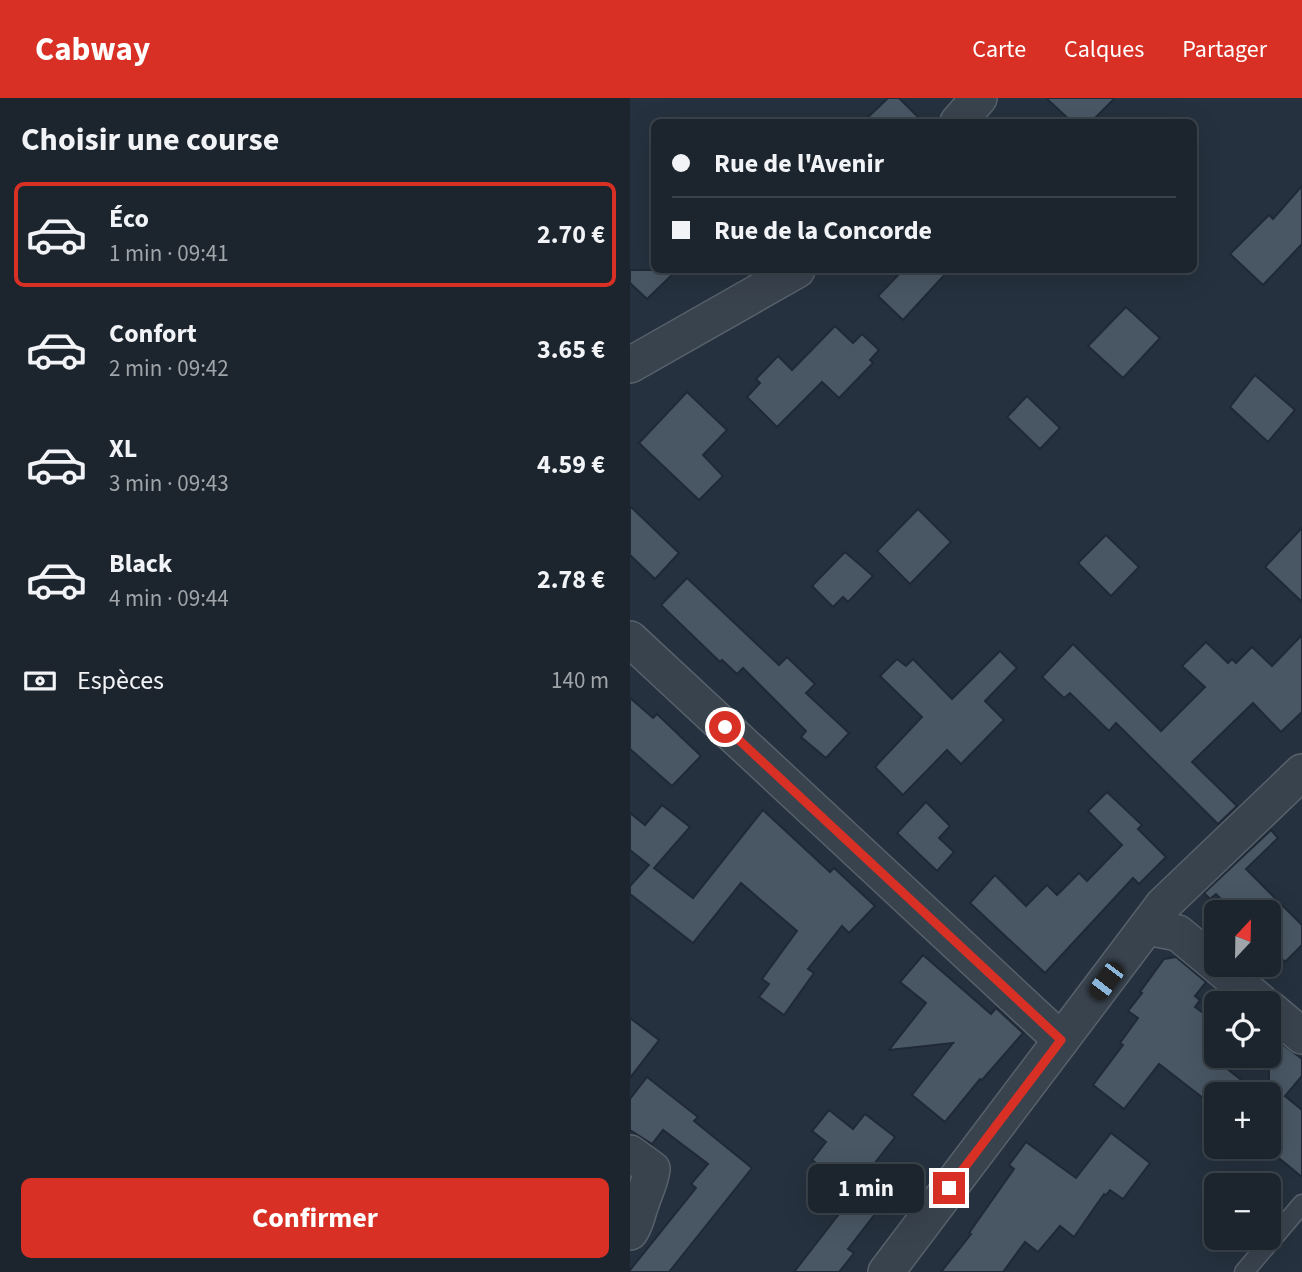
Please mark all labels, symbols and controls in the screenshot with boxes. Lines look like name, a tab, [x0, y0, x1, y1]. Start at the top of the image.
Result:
text: Cabway	[35, 26, 150, 73]
text: Carte	[972, 32, 1026, 67]
text: Calques	[1064, 32, 1144, 67]
text: Partager	[1182, 32, 1267, 67]
text: Choisir une course	[21, 117, 279, 163]
text: Rue de l'Avenir	[714, 145, 884, 182]
text: Éco	[109, 200, 149, 237]
icon: car	[25, 203, 88, 266]
text: Rue de la Concorde	[714, 212, 932, 249]
text: 2.70 €	[537, 216, 605, 253]
text: 1 min · 09:41	[109, 237, 229, 270]
text: Confort	[109, 315, 197, 352]
icon: car	[25, 318, 88, 381]
text: 3.65 €	[537, 331, 605, 368]
text: 2 min · 09:42	[109, 352, 229, 385]
text: XL	[109, 430, 137, 467]
icon: car	[25, 433, 88, 496]
text: 4.59 €	[537, 446, 605, 483]
text: 3 min · 09:43	[109, 467, 229, 500]
text: Black	[109, 545, 172, 582]
icon: car	[25, 548, 88, 611]
text: 2.78 €	[537, 561, 605, 598]
text: 4 min · 09:44	[109, 582, 229, 615]
icon: cash	[21, 662, 59, 700]
text: Espèces	[77, 662, 164, 699]
text: 140 m	[551, 664, 609, 697]
route start	[709, 711, 741, 743]
north arrow	[1204, 900, 1281, 976]
map controls	[1204, 900, 1281, 1250]
car	[1085, 958, 1128, 1004]
button: locate	[1204, 991, 1281, 1068]
button: +	[1204, 1082, 1281, 1159]
callout: 1 min	[809, 1164, 924, 1212]
text: 1 min	[838, 1172, 894, 1205]
route end	[933, 1172, 965, 1204]
button: −	[1204, 1173, 1281, 1250]
button: Confirmer	[21, 1178, 609, 1258]

